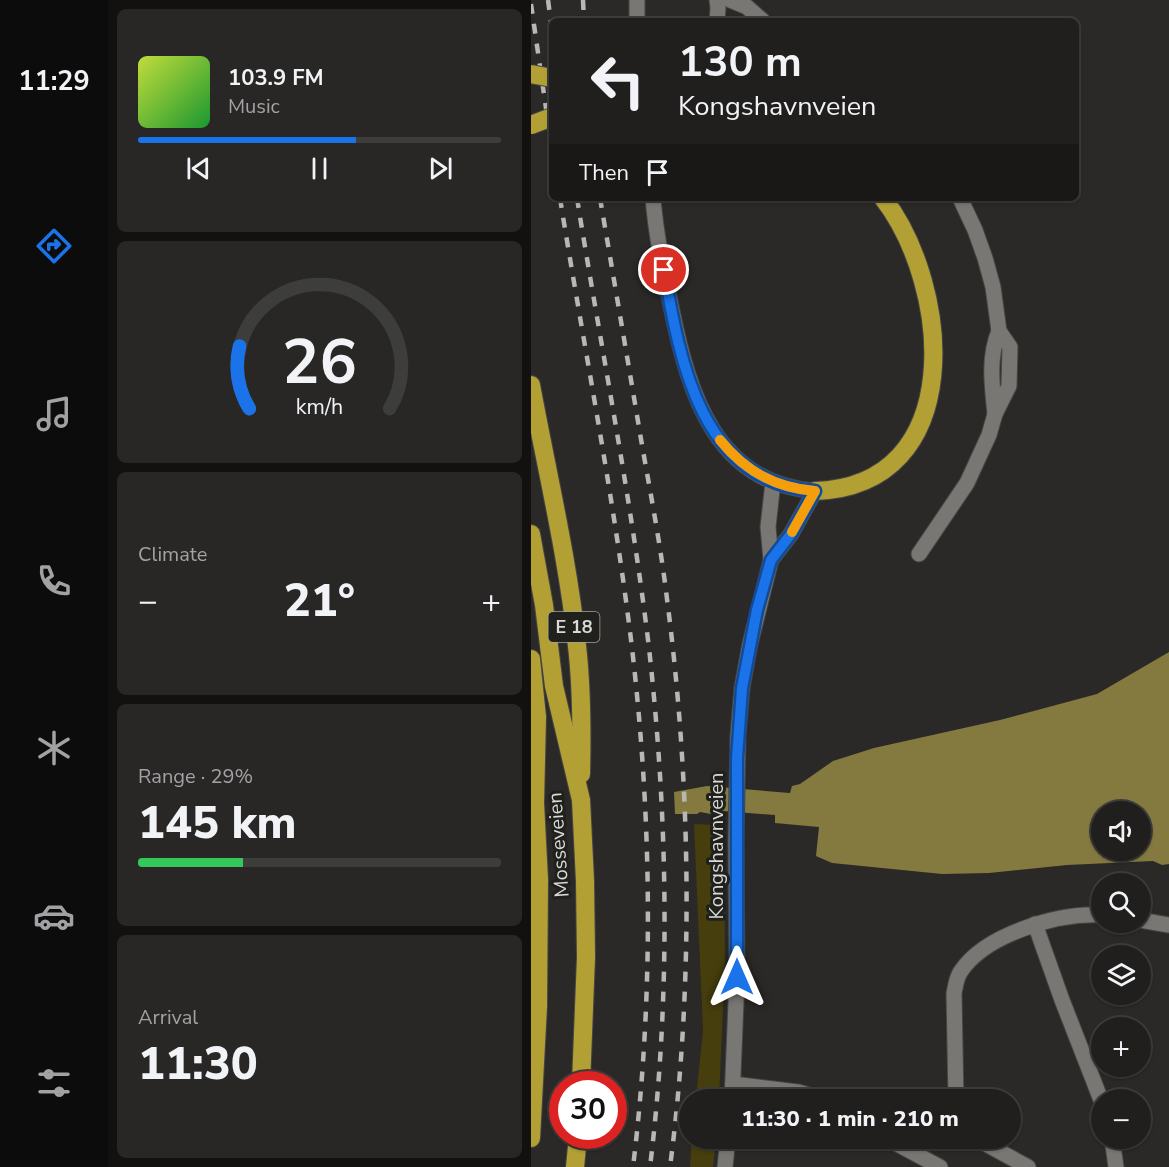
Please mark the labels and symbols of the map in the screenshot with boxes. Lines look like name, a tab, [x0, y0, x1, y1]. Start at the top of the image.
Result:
pin	[638, 244, 689, 295]
road number: E 18	[549, 612, 599, 642]
street label: Kongshavnveien	[703, 773, 730, 919]
street label: Mosseveien	[541, 791, 576, 898]
position arrow	[705, 945, 769, 1009]
speed limit sign: 30	[549, 1071, 627, 1149]

